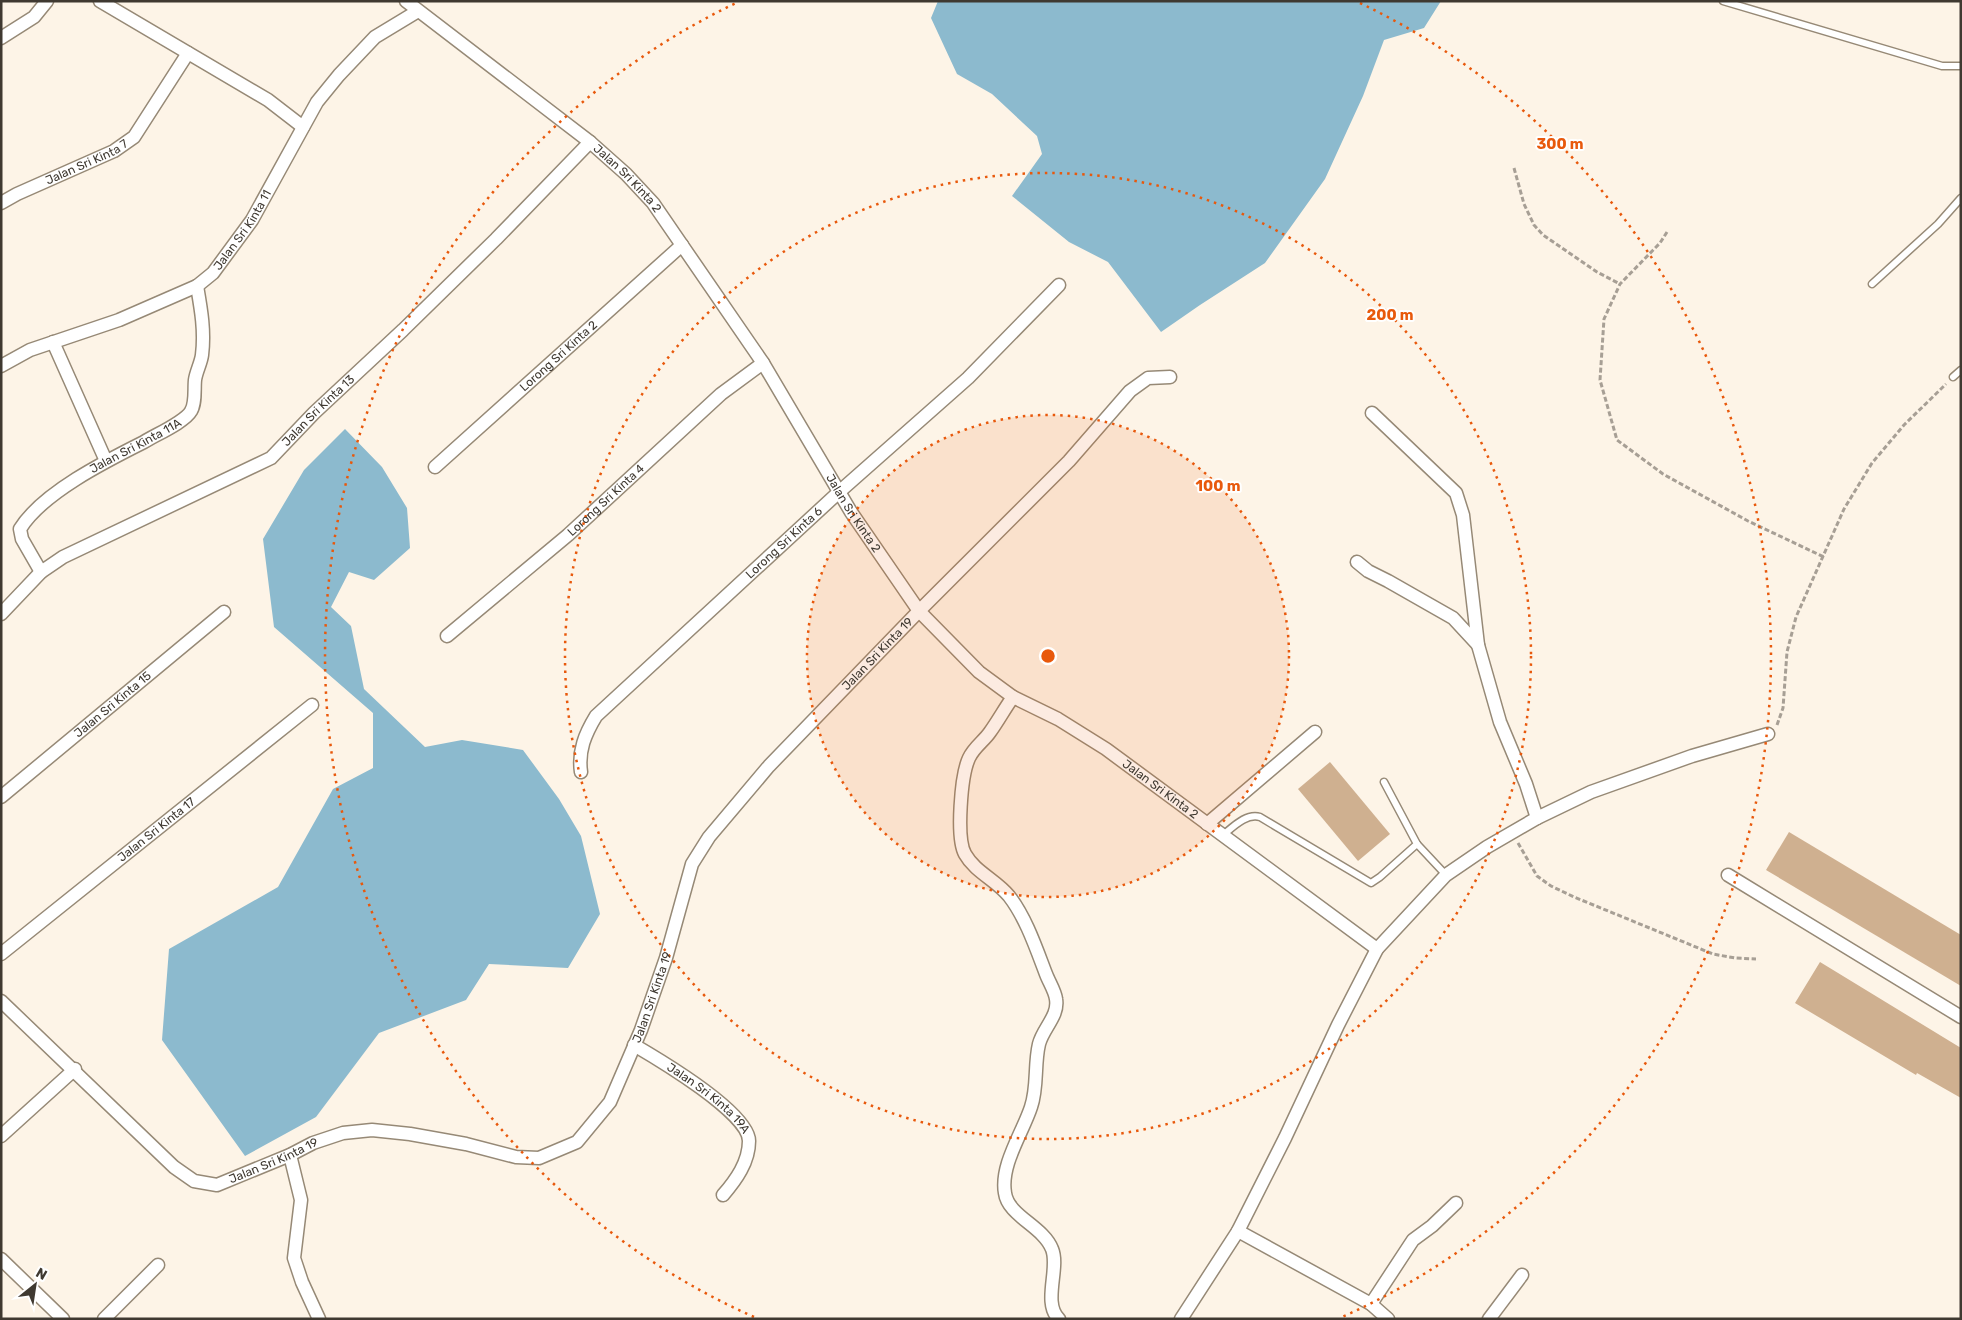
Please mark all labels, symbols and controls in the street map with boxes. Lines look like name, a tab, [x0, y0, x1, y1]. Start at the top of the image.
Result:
text: 300 m	[1536, 135, 1584, 153]
street label: Jalan Sri Kinta 7	[43, 136, 131, 187]
street label: Jalan Sri Kinta 2	[591, 141, 664, 215]
street label: Jalan Sri Kinta 11	[211, 187, 274, 273]
text: 200 m	[1366, 306, 1414, 324]
street label: Lorong Sri Kinta 2	[517, 318, 600, 394]
street label: Jalan Sri Kinta 13	[279, 372, 357, 449]
street label: Jalan Sri Kinta 11A	[87, 416, 184, 476]
street label: Lorong Sri Kinta 4	[565, 461, 647, 539]
street label: Jalan Sri Kinta 2	[823, 471, 884, 555]
text: 100 m	[1196, 477, 1240, 495]
street label: Lorong Sri Kinta 6	[743, 504, 825, 581]
street label: Jalan Sri Kinta 19	[839, 615, 916, 693]
centre of rings	[1039, 647, 1057, 665]
street label: Jalan Sri Kinta 15	[71, 668, 154, 740]
street label: Jalan Sri Kinta 2	[1120, 757, 1201, 822]
street label: Jalan Sri Kinta 17	[115, 795, 198, 865]
street label: Jalan Sri Kinta 19	[629, 950, 674, 1045]
street label: Jalan Sri Kinta 19A	[664, 1060, 753, 1136]
street label: Jalan Sri Kinta 19	[227, 1135, 319, 1186]
north arrow	[10, 1260, 60, 1310]
text: N	[33, 1264, 50, 1284]

